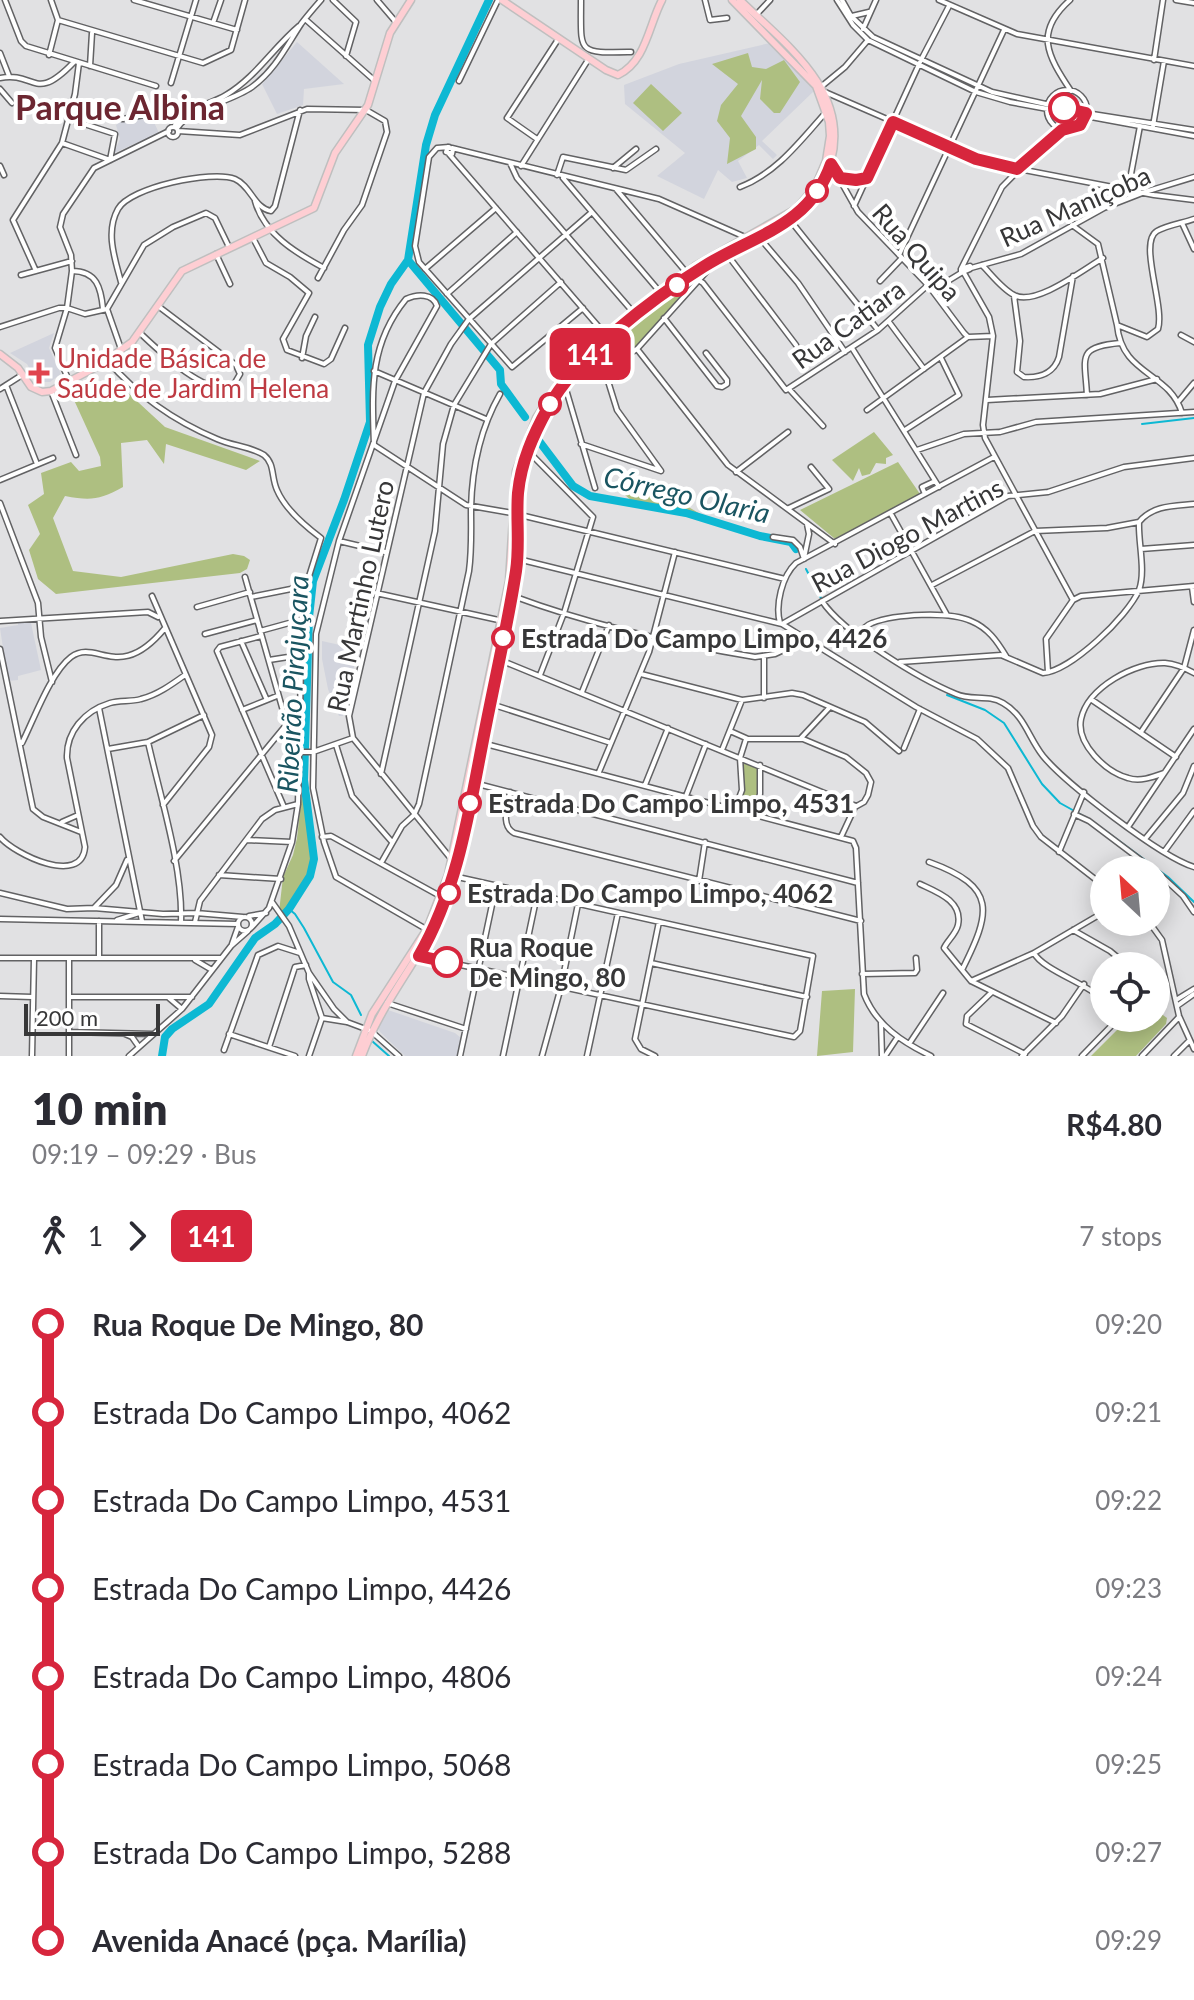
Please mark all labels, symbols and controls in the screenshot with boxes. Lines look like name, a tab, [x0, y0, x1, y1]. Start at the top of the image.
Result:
district label: Parque Albina	[15, 86, 225, 127]
unlabelled marker	[1049, 93, 1079, 123]
street label: Rua Maniçoba	[995, 159, 1155, 253]
unlabelled marker	[806, 180, 828, 202]
street label: Rua Quipa	[866, 197, 968, 307]
street label: Rua Catiara	[786, 273, 910, 375]
unlabelled marker	[666, 274, 688, 296]
line badge: 141	[544, 328, 636, 380]
text: 141	[566, 337, 614, 371]
place label: Unidade Básica de Saúde de Jardim Helena	[57, 342, 329, 404]
marker: Unidade Básica de Saúde de Jardim Helena	[28, 362, 50, 384]
unlabelled marker	[539, 393, 561, 415]
water label: Córrego Olaria	[601, 458, 773, 530]
street label: Rua Diogo Martins	[806, 471, 1008, 599]
street label: Rua Martinho Lutero	[320, 477, 400, 715]
water label: Ribeirão Pirajuçara	[269, 574, 315, 794]
place label: Estrada Do Campo Limpo, 4426	[521, 622, 887, 654]
marker: Estrada Do Campo Limpo, 4426	[492, 627, 514, 649]
place label: Estrada Do Campo Limpo, 4531	[488, 787, 854, 819]
marker: Estrada Do Campo Limpo, 4531	[459, 792, 481, 814]
north arrow	[1090, 856, 1170, 936]
map controls	[1090, 856, 1170, 1032]
place label: Estrada Do Campo Limpo, 4062	[467, 877, 833, 909]
marker: Estrada Do Campo Limpo, 4062	[438, 882, 460, 904]
place label: Rua Roque De Mingo, 80	[469, 931, 625, 993]
marker: Rua Roque De Mingo, 80	[432, 947, 462, 977]
button: locate	[1090, 952, 1170, 1032]
scale bar	[24, 1000, 160, 1036]
text: 200 m	[36, 1004, 98, 1031]
text: 10 min	[32, 1082, 167, 1134]
text: R$4.80	[1066, 1106, 1162, 1142]
text: 09:19 – 09:29 · Bus	[32, 1138, 256, 1170]
icon: walk	[32, 1214, 76, 1258]
icon: forward	[115, 1214, 159, 1258]
text: 141	[187, 1219, 236, 1253]
text: 1	[88, 1220, 103, 1252]
text: 7 stops	[1079, 1220, 1162, 1252]
text: Rua Roque De Mingo, 80	[92, 1306, 423, 1342]
text: 09:20	[1095, 1308, 1162, 1340]
text: Estrada Do Campo Limpo, 4062	[92, 1394, 511, 1430]
text: 09:21	[1095, 1396, 1162, 1428]
text: Estrada Do Campo Limpo, 4531	[92, 1482, 511, 1518]
text: 09:22	[1095, 1484, 1162, 1516]
text: Estrada Do Campo Limpo, 4426	[92, 1570, 511, 1606]
text: 09:23	[1095, 1572, 1162, 1604]
text: Estrada Do Campo Limpo, 4806	[92, 1658, 511, 1694]
text: 09:24	[1095, 1660, 1162, 1692]
text: Estrada Do Campo Limpo, 5068	[92, 1746, 511, 1782]
text: 09:25	[1095, 1748, 1162, 1780]
text: Estrada Do Campo Limpo, 5288	[92, 1834, 511, 1870]
text: 09:27	[1095, 1836, 1162, 1868]
text: Avenida Anacé (pça. Marília)	[92, 1922, 467, 1958]
text: 09:29	[1095, 1924, 1162, 1956]

